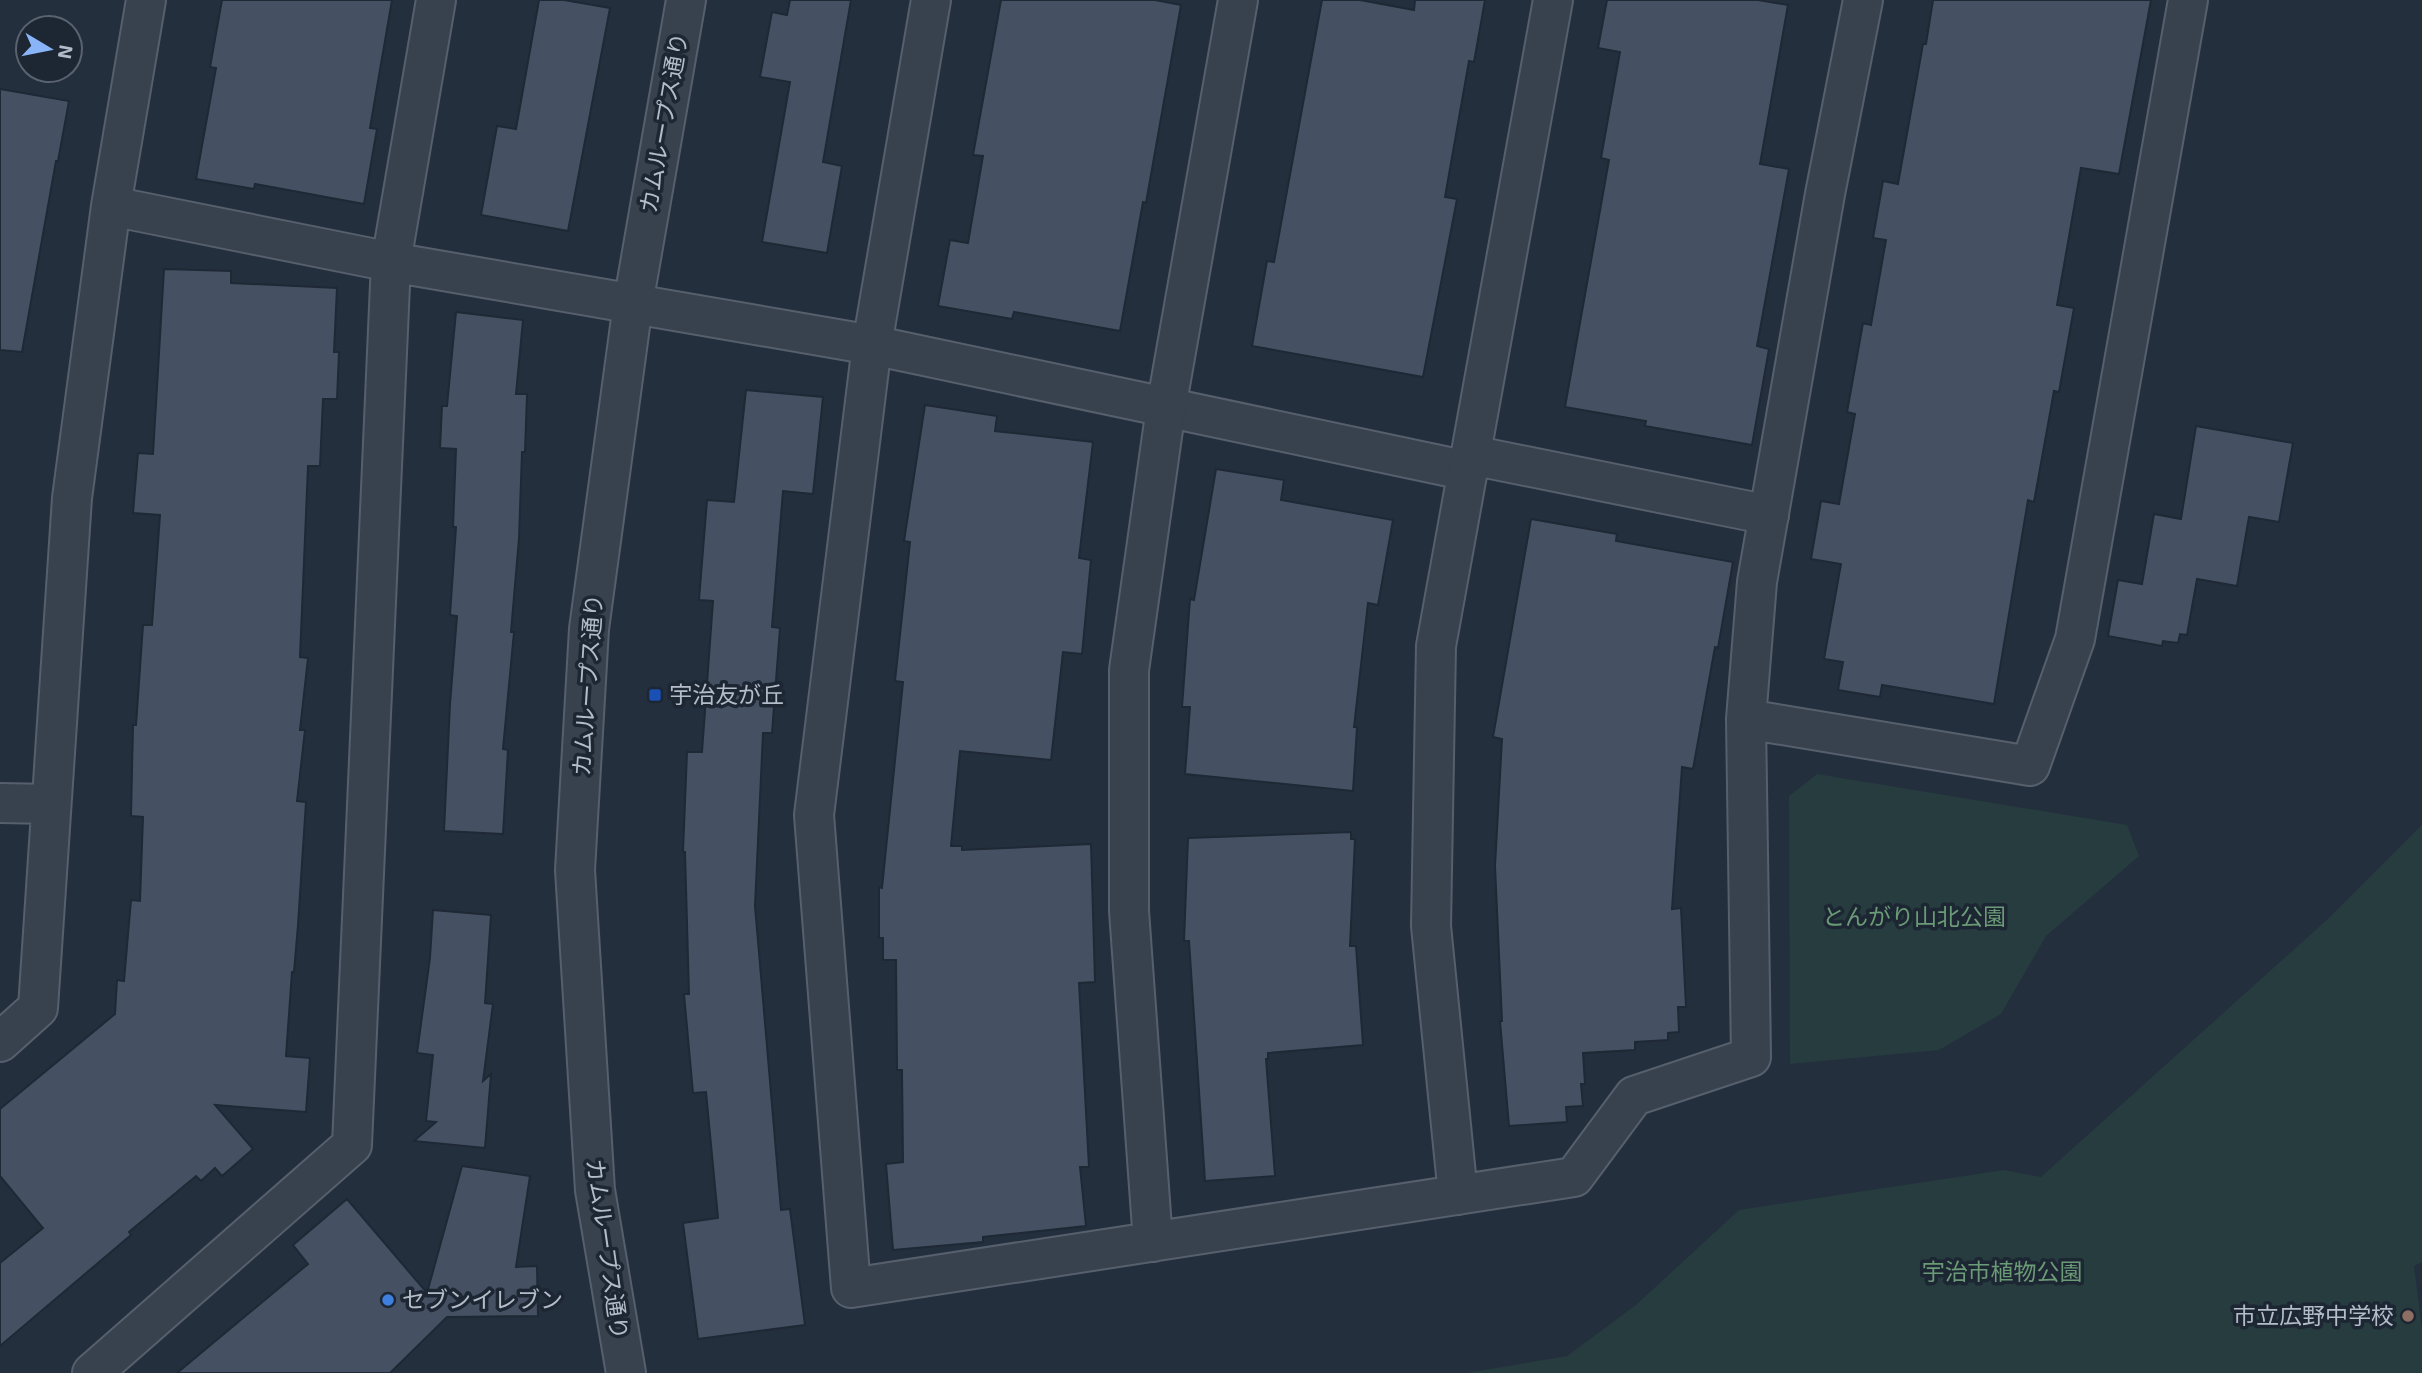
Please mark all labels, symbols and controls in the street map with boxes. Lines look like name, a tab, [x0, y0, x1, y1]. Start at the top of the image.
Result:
north arrow	[14, 14, 84, 84]
street label: カムループス通り	[633, 30, 693, 215]
text: N	[54, 43, 79, 61]
street label: カムループス通り	[567, 593, 607, 777]
place label: 宇治友が丘	[669, 680, 784, 708]
marker: 宇治友が丘	[647, 687, 663, 703]
park label: とんがり山北公園	[1822, 902, 2006, 930]
street label: カムループス通り	[581, 1156, 635, 1341]
park label: 宇治市植物公園	[1922, 1257, 2083, 1285]
place label: セブンイレブン	[402, 1285, 563, 1313]
marker: セブンイレブン	[380, 1292, 396, 1308]
place label: 市立広野中学校	[2233, 1301, 2394, 1329]
marker: 市立広野中学校	[2400, 1308, 2416, 1324]

